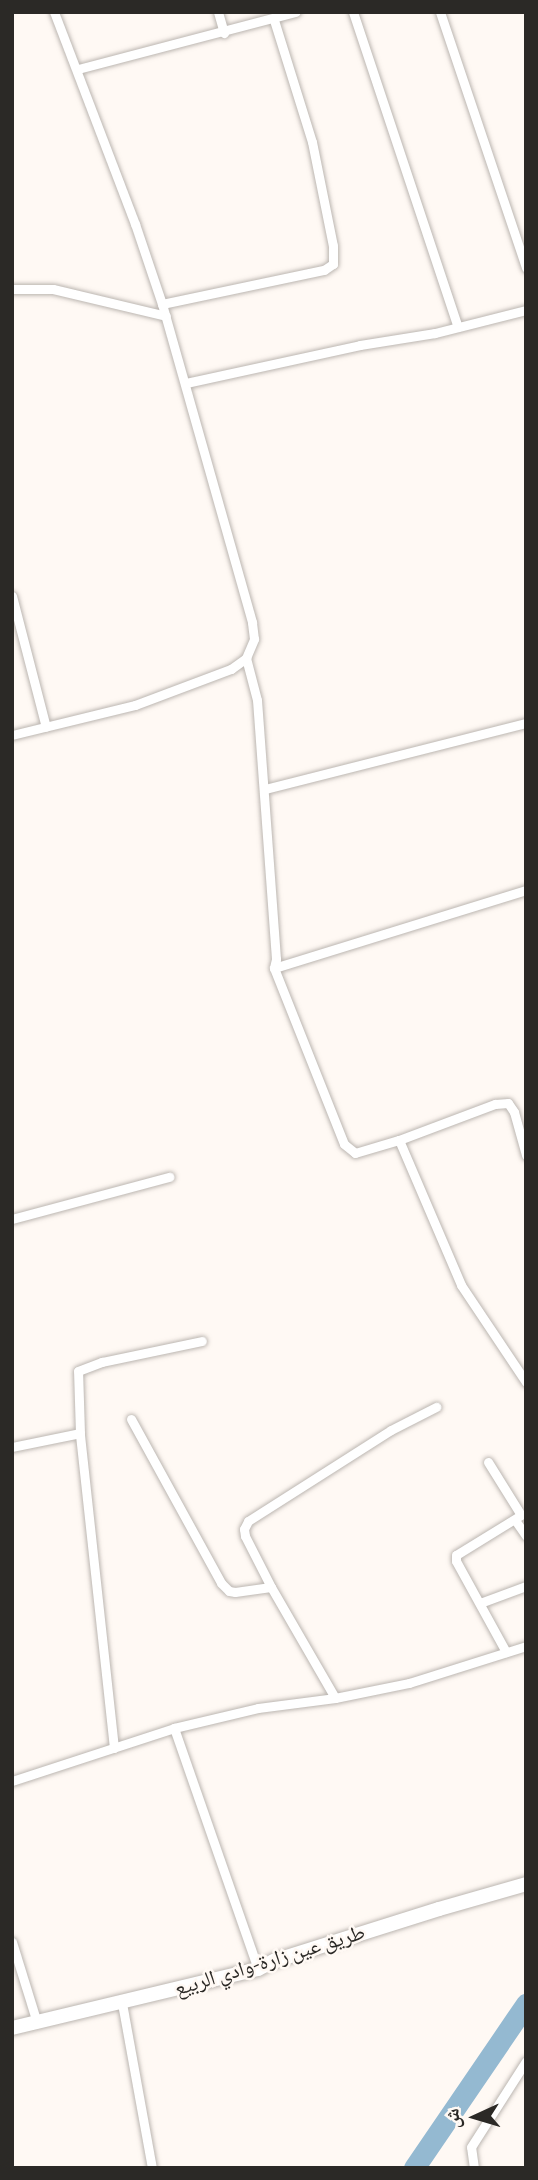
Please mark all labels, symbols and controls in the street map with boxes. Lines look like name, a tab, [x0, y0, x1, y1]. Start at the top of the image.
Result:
street label: طريق عين زارة-وادي الربيع	[172, 1920, 368, 2002]
north arrow	[440, 2082, 510, 2152]
text: ش	[443, 2108, 464, 2129]

